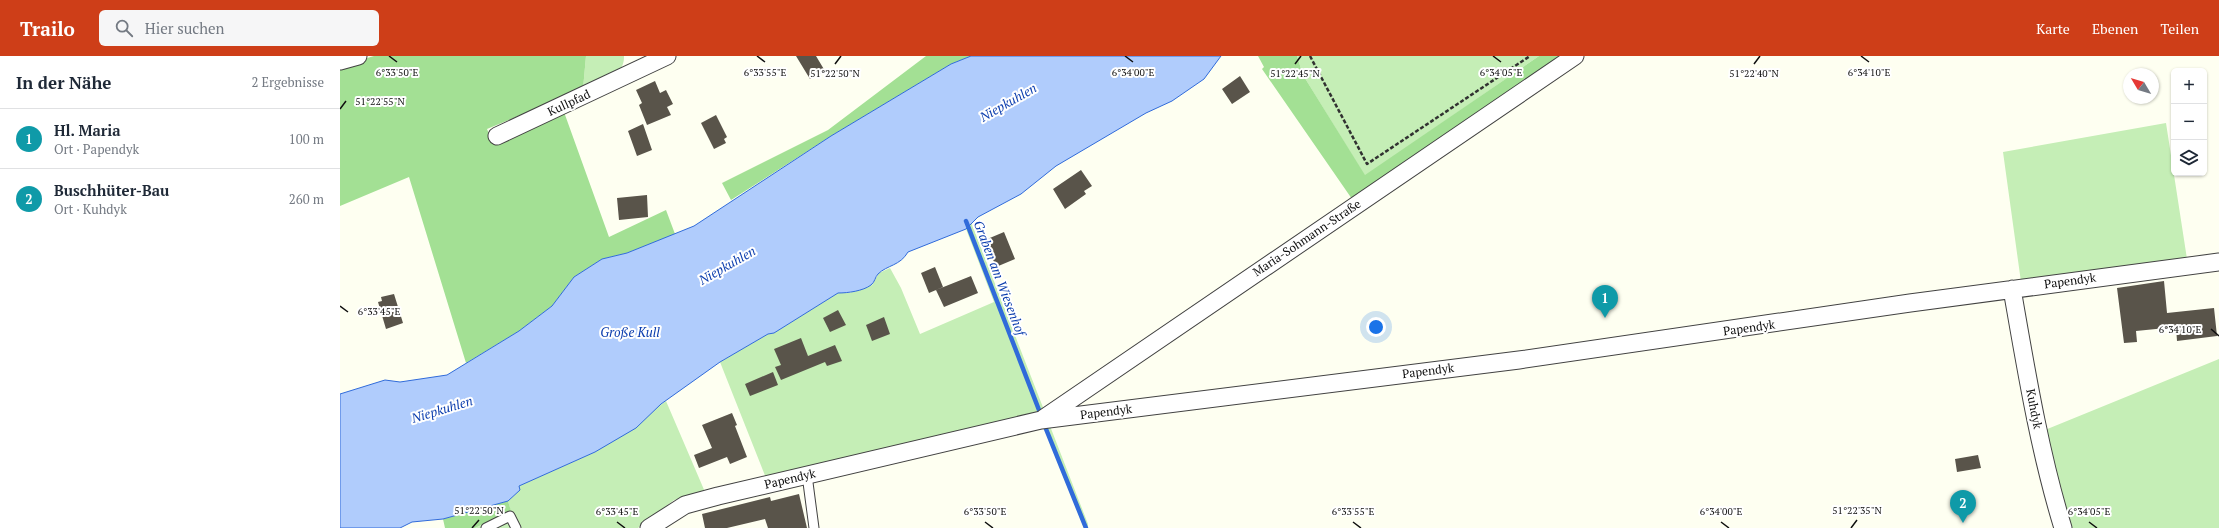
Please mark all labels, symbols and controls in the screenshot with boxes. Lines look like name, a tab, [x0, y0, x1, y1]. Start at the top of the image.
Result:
search box	[99, 10, 379, 46]
text: Trailo	[20, 16, 75, 41]
icon: search	[113, 17, 135, 39]
text: Hier suchen	[145, 18, 225, 38]
text: Karte	[2036, 19, 2070, 38]
text: Ebenen	[2092, 19, 2138, 38]
text: Teilen	[2160, 19, 2199, 38]
text: 6°33'50"E	[376, 66, 419, 79]
text: 6°33'55"E	[744, 66, 787, 79]
text: 6°34'00"E	[1112, 66, 1155, 79]
text: 6°34'05"E	[1480, 66, 1523, 79]
text: 6°34'10"E	[1848, 66, 1891, 79]
text: 51°22'50"N	[810, 67, 860, 80]
text: 51°22'45"N	[1270, 67, 1320, 80]
text: 51°22'40"N	[1729, 67, 1779, 80]
north arrow	[2123, 68, 2159, 104]
map controls	[2171, 68, 2207, 176]
button: +	[2171, 68, 2207, 104]
text: In der Nähe	[16, 71, 111, 94]
text: 2 Ergebnisse	[251, 73, 324, 91]
water label: Niepkuhlen	[975, 78, 1040, 126]
street label: Kullpfad	[545, 86, 593, 119]
text: 51°22'55"N	[355, 95, 405, 108]
button: −	[2171, 104, 2207, 140]
text: Hl. Maria	[54, 120, 121, 140]
text: 1	[25, 130, 33, 148]
text: 100 m	[289, 130, 324, 148]
text: Ort · Papendyk	[54, 140, 139, 158]
button: layers	[2171, 140, 2207, 176]
text: Buschhüter-Bau	[54, 180, 169, 200]
text: 2	[25, 190, 33, 208]
text: 260 m	[289, 190, 324, 208]
street label: Maria-Sohmann-Straße	[1250, 196, 1364, 279]
text: Ort · Kuhdyk	[54, 200, 127, 218]
water label: Graben am Wiesenhof	[970, 218, 1031, 340]
water label: Niepkuhlen	[694, 241, 759, 289]
street label: Papendyk	[2043, 269, 2098, 292]
pin: 1	[1592, 285, 1618, 318]
text: 6°33'45"E	[358, 305, 401, 318]
street label: Papendyk	[1722, 316, 1777, 339]
your location	[1366, 317, 1386, 337]
water label: Große Kull	[600, 323, 660, 341]
text: 6°34'10"E	[2159, 323, 2202, 336]
street label: Papendyk	[1401, 360, 1455, 381]
street label: Kuhdyk	[2023, 388, 2046, 431]
water label: Niepkuhlen	[408, 391, 475, 427]
street label: Papendyk	[1079, 401, 1133, 422]
street label: Papendyk	[763, 465, 818, 492]
pin: 2	[1950, 490, 1976, 523]
text: 51°22'50"N	[454, 504, 504, 517]
text: 51°22'35"N	[1832, 504, 1882, 517]
text: 6°33'45"E	[596, 505, 639, 518]
text: 6°33'50"E	[964, 505, 1007, 518]
text: 6°33'55"E	[1332, 505, 1375, 518]
text: 6°34'00"E	[1700, 505, 1743, 518]
text: 6°34'05"E	[2068, 505, 2111, 518]

